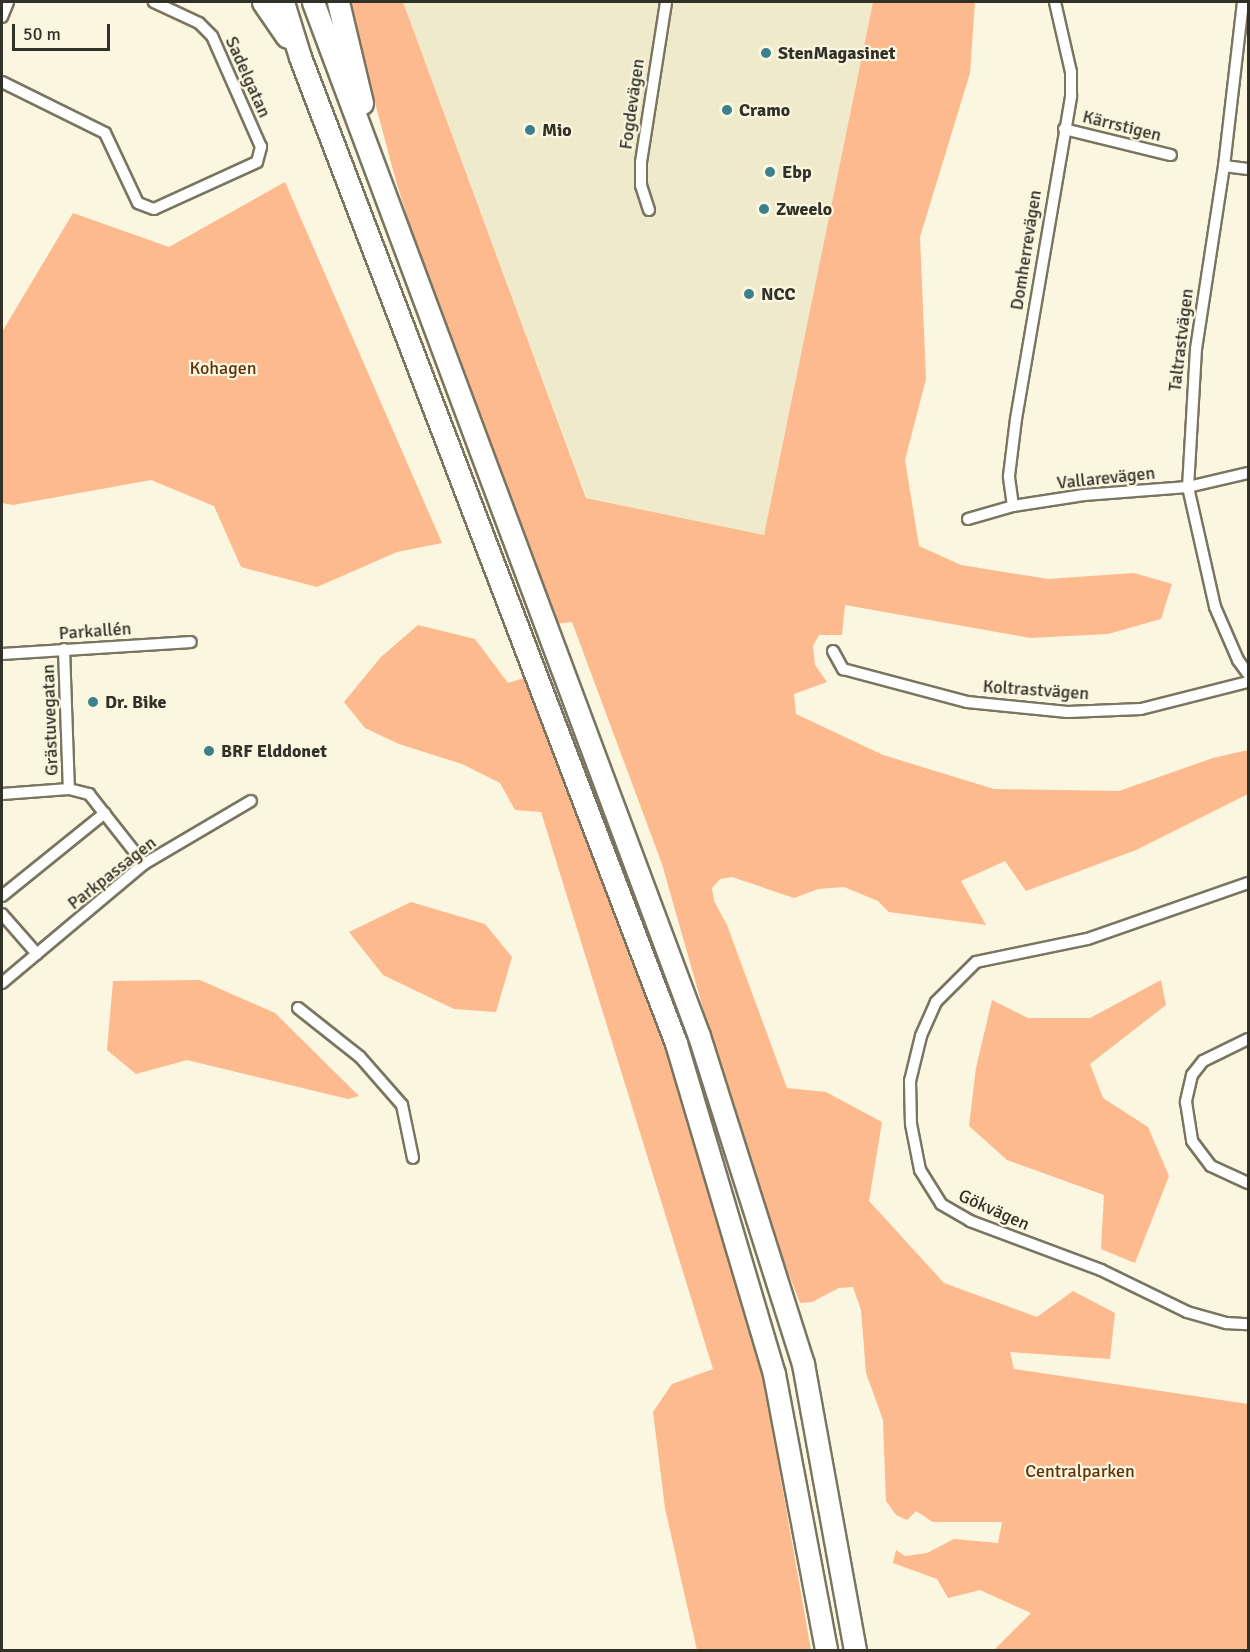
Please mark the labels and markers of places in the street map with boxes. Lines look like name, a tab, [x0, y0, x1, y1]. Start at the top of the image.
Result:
place label: StenMagasinet	[778, 42, 895, 64]
marker: StenMagasinet	[759, 46, 773, 60]
place label: Cramo	[739, 99, 790, 121]
marker: Cramo	[720, 103, 734, 117]
place label: Mio	[542, 119, 572, 141]
marker: Mio	[523, 123, 537, 137]
place label: Ebp	[782, 161, 812, 183]
marker: Ebp	[763, 165, 777, 179]
place label: Zweelo	[776, 198, 832, 220]
marker: Zweelo	[757, 202, 771, 216]
place label: NCC	[761, 283, 795, 305]
marker: NCC	[742, 287, 756, 301]
place label: Dr. Bike	[105, 691, 167, 713]
marker: Dr. Bike	[86, 695, 100, 709]
place label: BRF Elddonet	[221, 740, 327, 762]
marker: BRF Elddonet	[202, 744, 216, 758]

